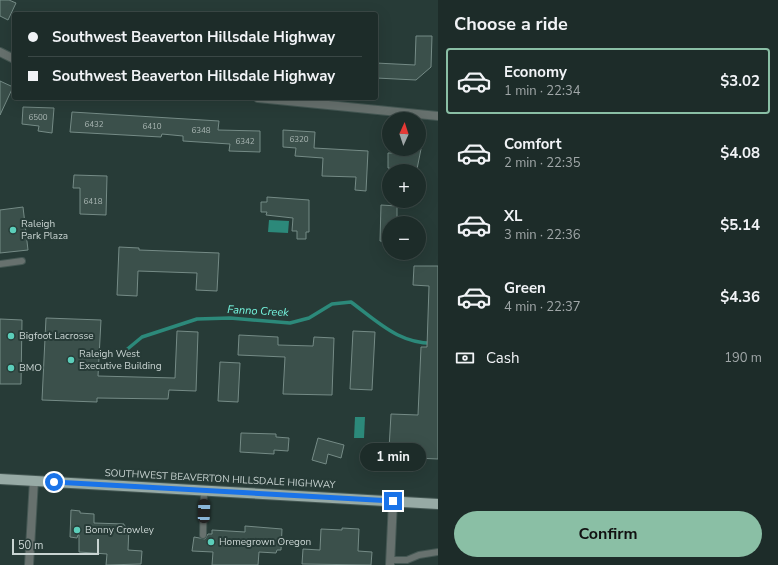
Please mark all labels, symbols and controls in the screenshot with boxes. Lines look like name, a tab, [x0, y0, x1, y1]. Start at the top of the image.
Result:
text: Choose a ride	[454, 12, 568, 36]
text: Southwest Beaverton Hillsdale Highway	[52, 27, 335, 47]
text: Economy	[504, 62, 567, 82]
icon: car	[456, 63, 492, 99]
text: Southwest Beaverton Hillsdale Highway	[52, 66, 335, 86]
text: $3.02	[720, 71, 760, 91]
text: 1 min · 22:34	[504, 82, 580, 100]
house number: 6500	[28, 112, 48, 123]
north arrow	[382, 112, 426, 156]
map controls	[382, 112, 426, 260]
house number: 6432	[84, 119, 104, 130]
house number: 6410	[142, 121, 162, 132]
house number: 6348	[191, 125, 211, 136]
house number: 6320	[289, 134, 309, 145]
text: Comfort	[504, 134, 561, 154]
icon: car	[456, 135, 492, 171]
house number: 6342	[235, 136, 255, 147]
text: $4.08	[720, 143, 760, 163]
text: 2 min · 22:35	[504, 154, 580, 172]
button: +	[382, 164, 426, 208]
house number: 6418	[83, 196, 103, 207]
text: XL	[504, 206, 523, 226]
icon: car	[456, 207, 492, 243]
text: $5.14	[720, 215, 760, 235]
button: −	[382, 216, 426, 260]
place label: Raleigh Park Plaza	[21, 217, 68, 243]
marker: Raleigh Park Plaza	[8, 225, 18, 235]
text: 3 min · 22:36	[504, 226, 580, 244]
text: Green	[504, 278, 546, 298]
icon: car	[456, 279, 492, 315]
text: $4.36	[720, 287, 760, 307]
text: 4 min · 22:37	[504, 298, 580, 316]
water label: Fanno Creek	[227, 302, 290, 320]
place label: Bigfoot Lacrosse	[19, 329, 94, 343]
marker: Bigfoot Lacrosse	[6, 331, 16, 341]
place label: Raleigh West Executive Building	[79, 347, 162, 373]
icon: cash	[454, 347, 476, 369]
text: Cash	[486, 348, 520, 368]
text: 190 m	[724, 349, 762, 367]
marker: Raleigh West Executive Building	[66, 355, 76, 365]
place label: BMO	[19, 361, 42, 375]
marker: BMO	[6, 363, 16, 373]
callout: 1 min	[360, 443, 426, 471]
text: 1 min	[376, 448, 410, 466]
street label: SOUTHWEST BEAVERTON HILLSDALE HIGHWAY	[104, 466, 337, 492]
route start	[45, 473, 63, 491]
route end	[384, 492, 402, 510]
car	[198, 499, 210, 523]
button: Confirm	[454, 511, 762, 557]
place label: Bonny Crowley	[85, 523, 155, 537]
marker: Bonny Crowley	[72, 525, 82, 535]
place label: Homegrown Oregon	[219, 535, 311, 549]
scale bar	[12, 537, 99, 556]
marker: Homegrown Oregon	[206, 537, 216, 547]
text: 50 m	[18, 538, 43, 553]

